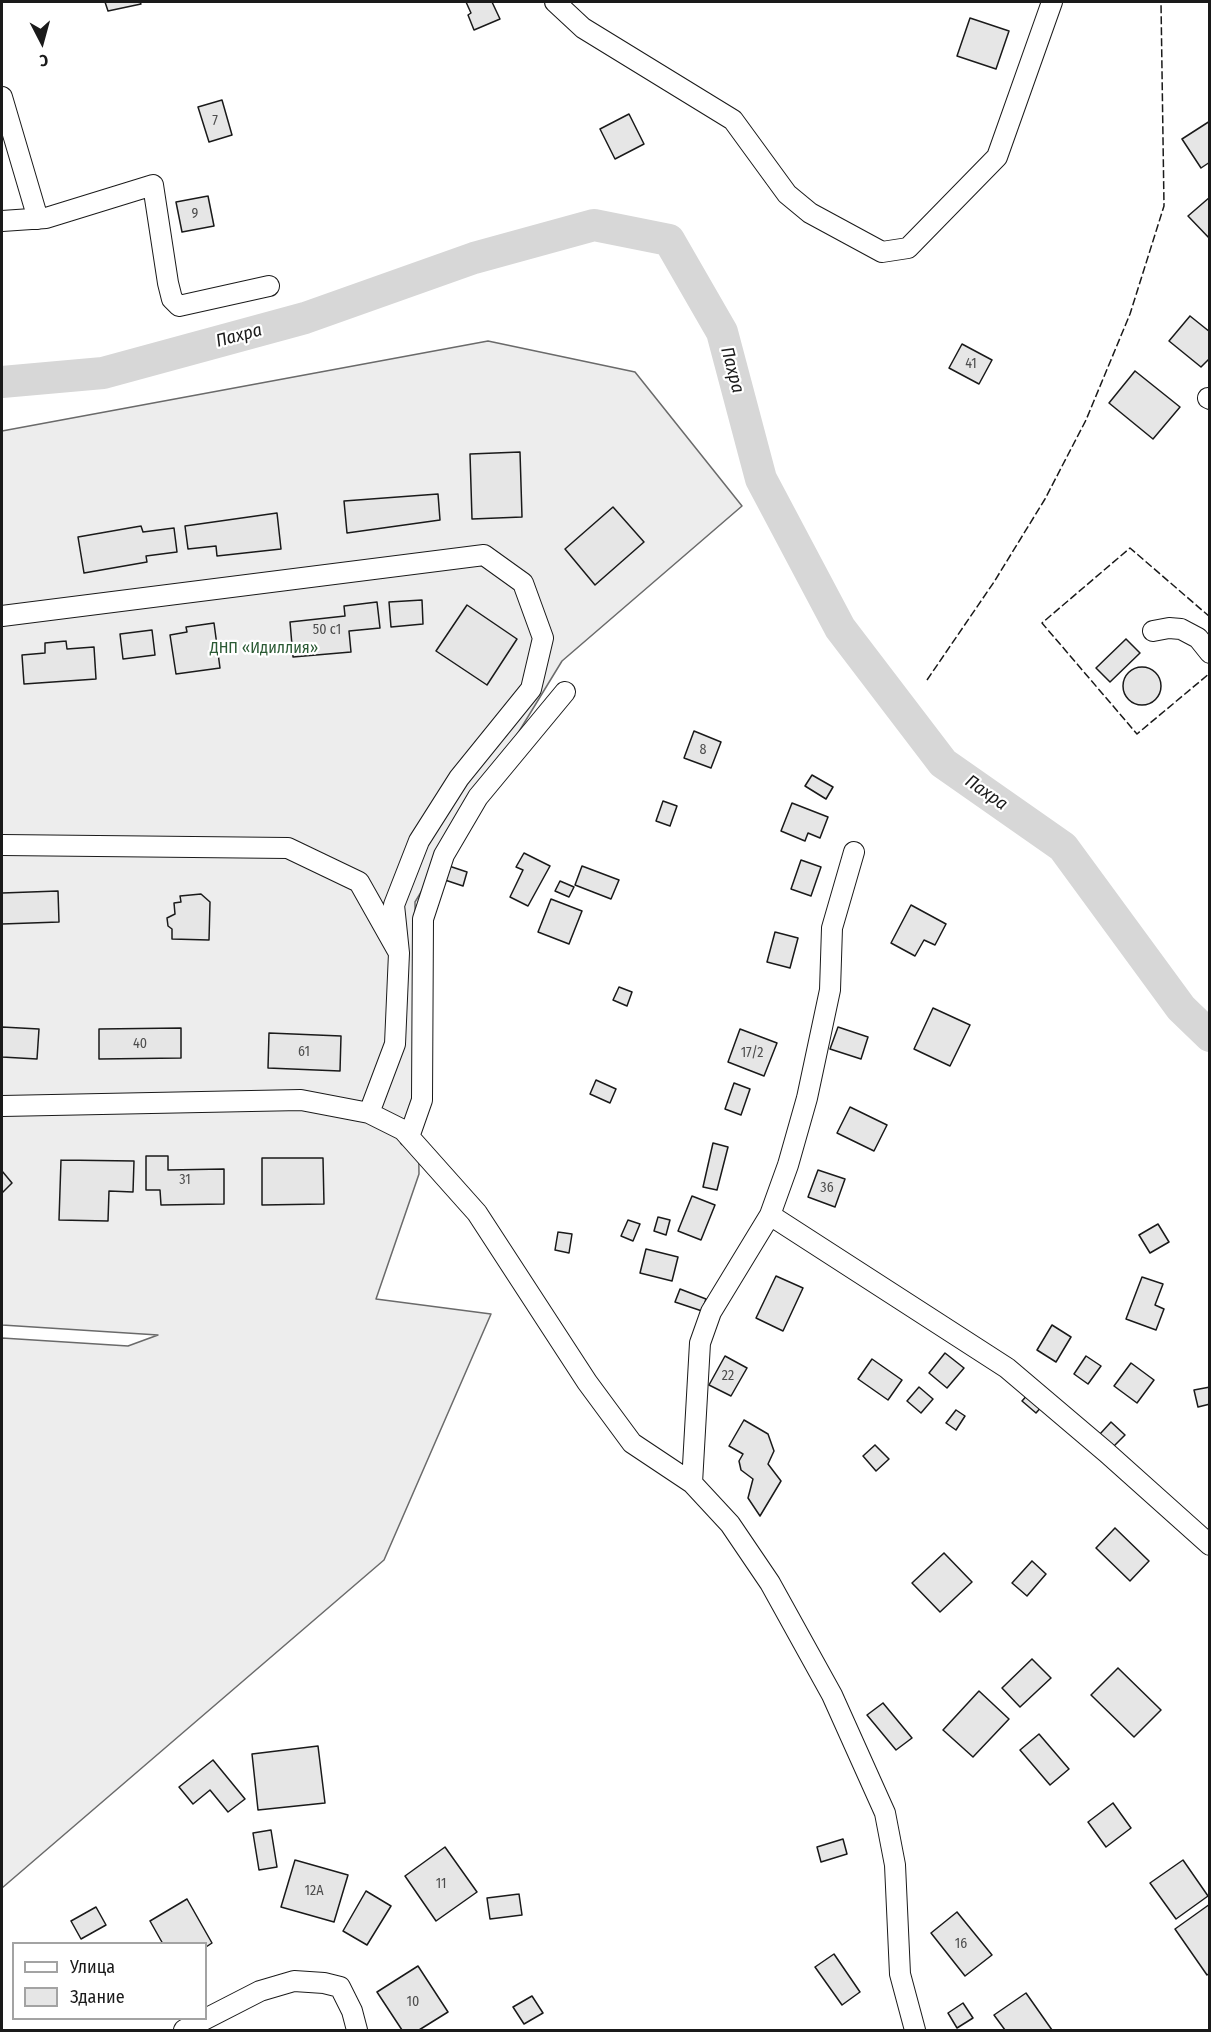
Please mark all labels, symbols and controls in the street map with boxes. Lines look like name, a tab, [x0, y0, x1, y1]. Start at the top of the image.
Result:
north arrow	[12, 12, 72, 72]
text: С	[39, 51, 49, 70]
house number: 7	[212, 113, 218, 129]
house number: 9	[192, 206, 198, 222]
water label: Пахра	[214, 320, 264, 352]
water label: Пахра	[716, 345, 748, 395]
house number: 41	[965, 356, 977, 372]
house number: 50 с1	[313, 622, 341, 638]
park label: ДНП «Идиллия»	[210, 639, 318, 659]
house number: 8	[700, 742, 706, 758]
water label: Пахра	[961, 771, 1011, 815]
house number: 40	[133, 1036, 147, 1052]
house number: 61	[298, 1044, 310, 1060]
house number: 17/2	[741, 1045, 763, 1061]
house number: 31	[179, 1172, 191, 1188]
house number: 36	[820, 1180, 834, 1196]
house number: 22	[722, 1368, 734, 1384]
house number: 11	[436, 1876, 446, 1892]
house number: 12А	[305, 1883, 323, 1899]
house number: 16	[955, 1936, 967, 1952]
legend	[12, 1942, 207, 2020]
text: Улица	[70, 1956, 115, 1978]
text: Здание	[70, 1986, 125, 2008]
house number: 10	[407, 1994, 419, 2010]

